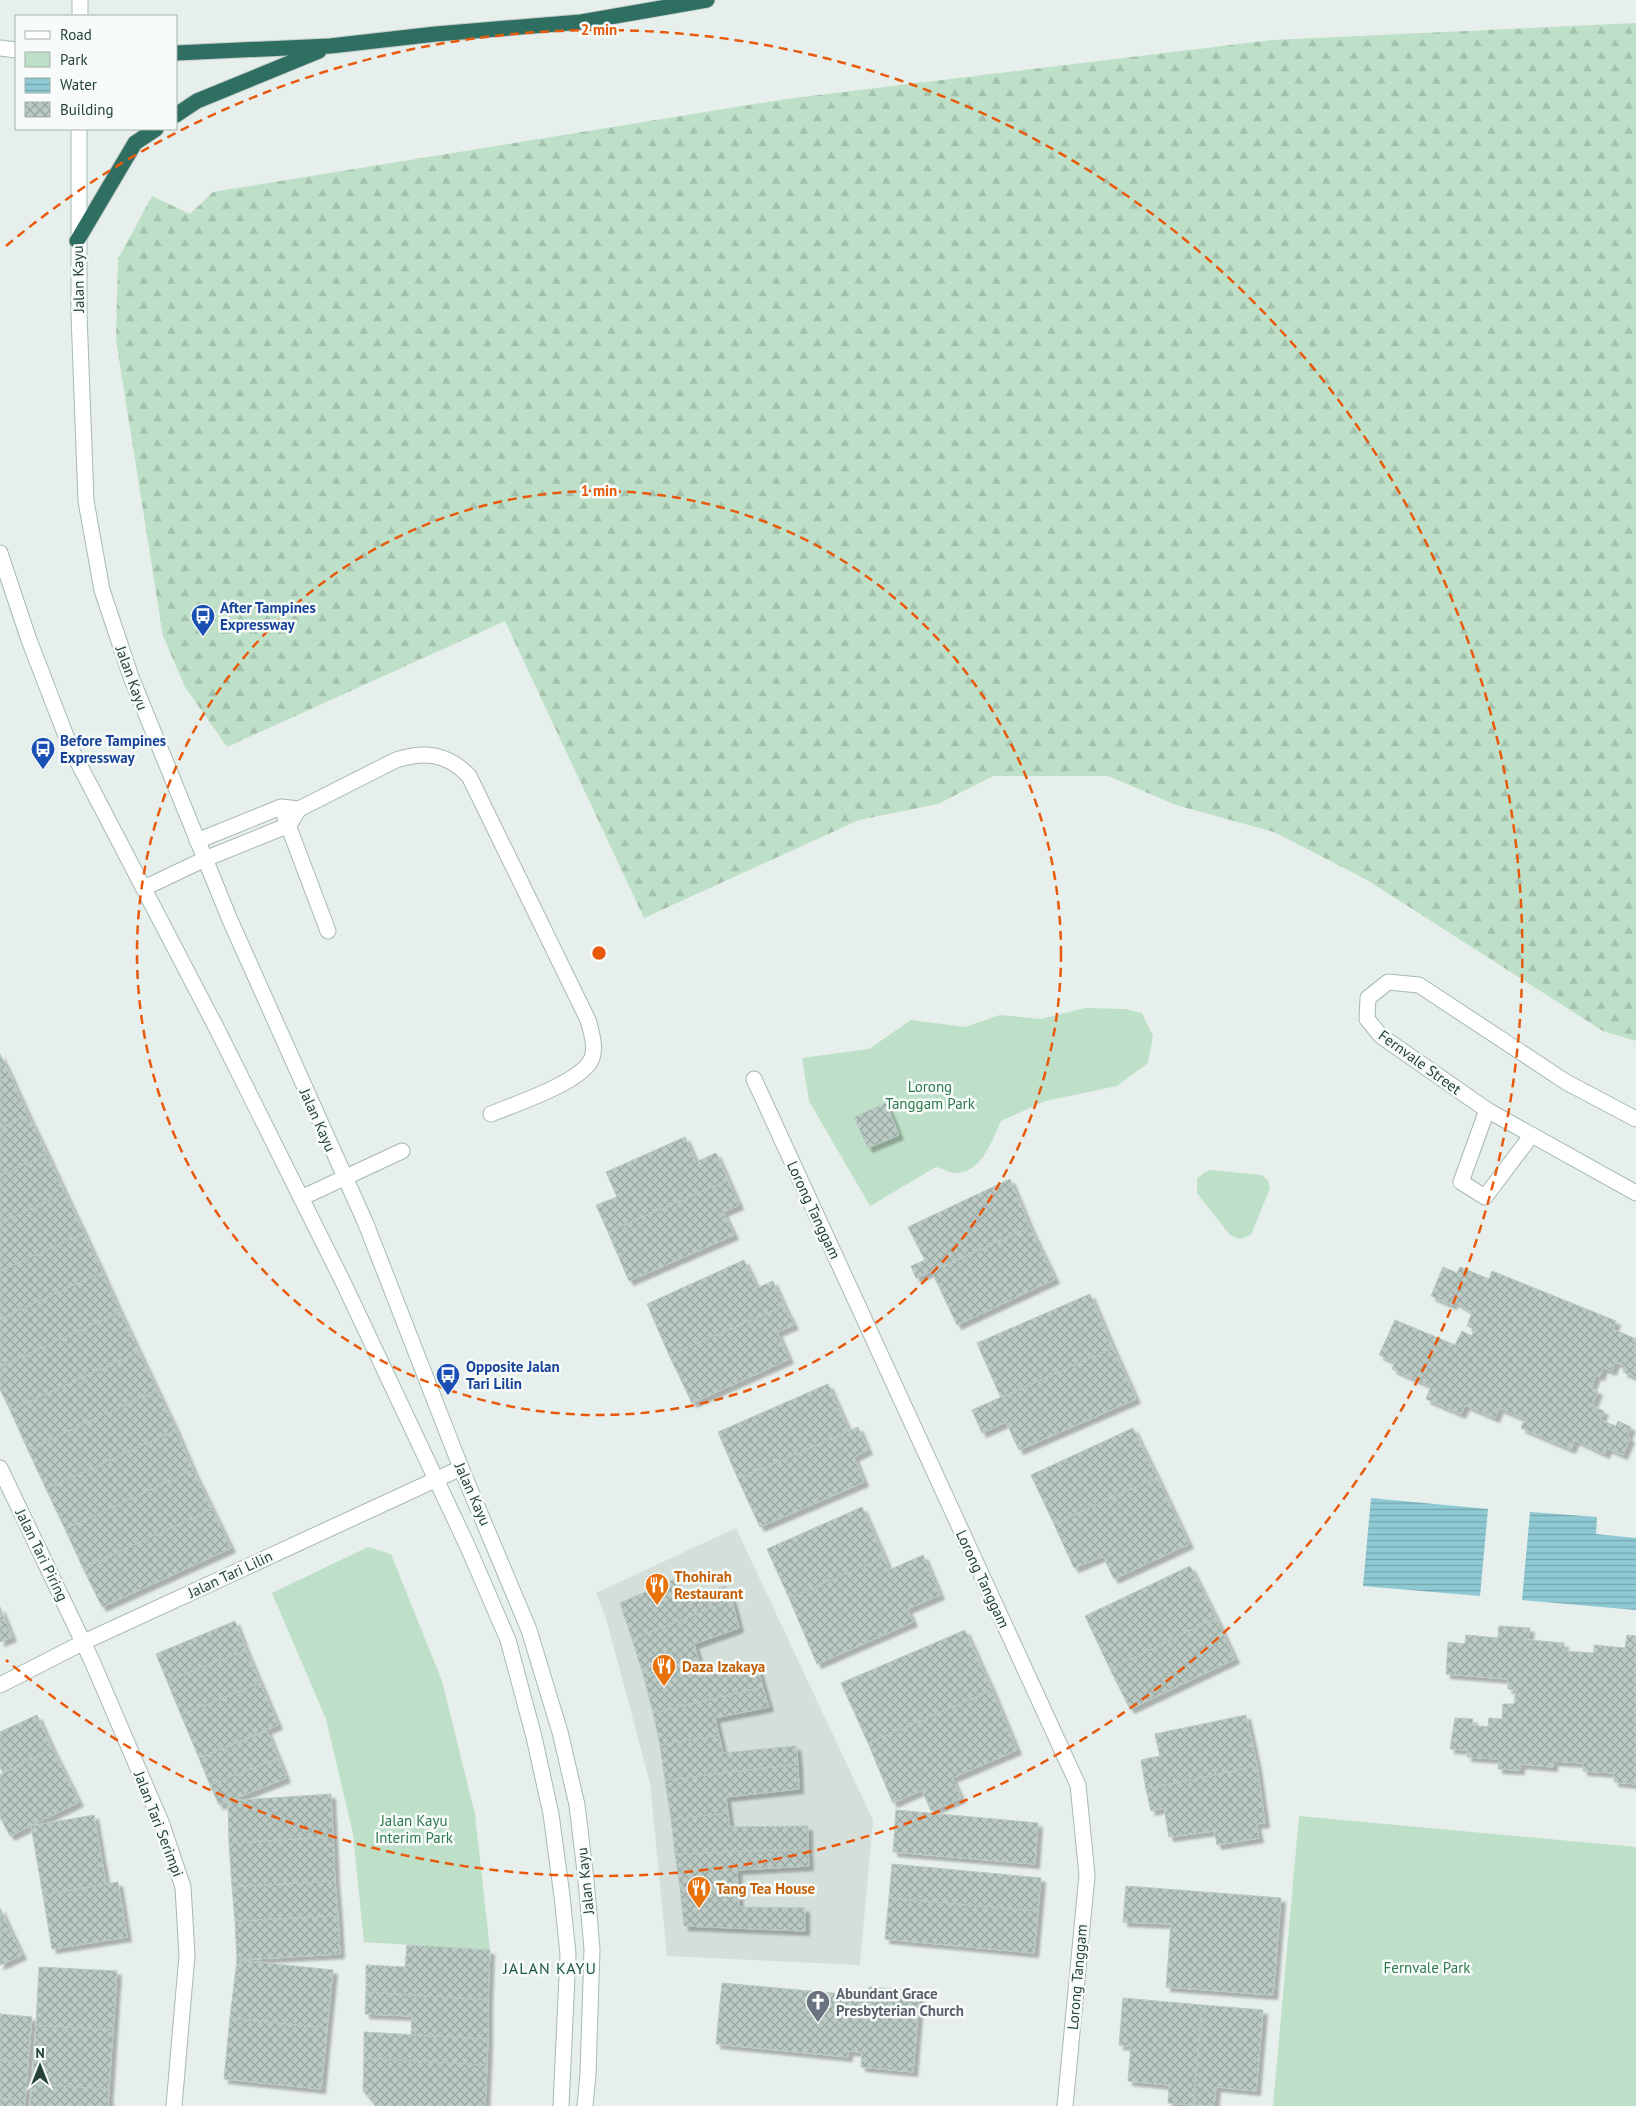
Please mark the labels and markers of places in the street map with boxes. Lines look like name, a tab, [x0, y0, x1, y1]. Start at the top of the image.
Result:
place label: After Tampines Expressway	[220, 598, 316, 634]
bus stop icon: After Tampines Expressway	[190, 603, 216, 637]
place label: Before Tampines Expressway	[60, 731, 166, 767]
bus stop icon: Before Tampines Expressway	[30, 736, 56, 770]
centre of rings	[590, 944, 608, 962]
place label: Opposite Jalan Tari Lilin	[466, 1357, 560, 1393]
bus stop icon: Opposite Jalan Tari Lilin	[435, 1362, 461, 1396]
place label: Thohirah Restaurant	[674, 1567, 744, 1603]
restaurant icon: Thohirah Restaurant	[644, 1572, 670, 1606]
restaurant icon: Daza Izakaya	[651, 1653, 677, 1687]
place label: Daza Izakaya	[682, 1657, 765, 1676]
restaurant icon: Tang Tea House	[686, 1875, 712, 1909]
place label: Tang Tea House	[716, 1879, 816, 1898]
place label: Abundant Grace Presbyterian Church	[836, 1984, 964, 2020]
church icon: Abundant Grace Presbyterian Church	[805, 1989, 831, 2023]

